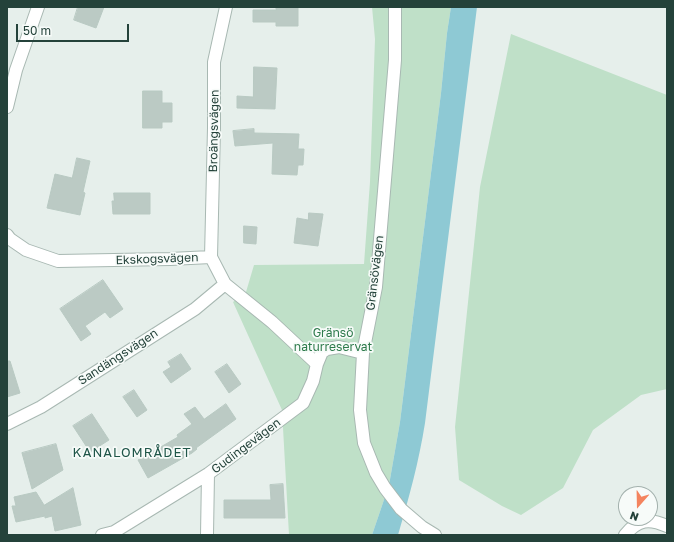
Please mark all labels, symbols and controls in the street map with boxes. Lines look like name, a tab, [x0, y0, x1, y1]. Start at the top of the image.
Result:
scale bar	[18, 16, 131, 42]
text: 50 m	[23, 23, 51, 38]
street label: Broängsvägen	[206, 90, 222, 172]
street label: Gränsövägen	[363, 235, 387, 311]
street label: Ekskogsvägen	[115, 250, 199, 268]
street label: Sandängsvägen	[75, 326, 161, 388]
park label: Gränsö naturreservat	[294, 326, 372, 354]
street label: Gudingevägen	[209, 415, 283, 477]
district label: KANALOMRÅDET	[73, 445, 191, 461]
north arrow	[618, 486, 658, 526]
text: N	[628, 509, 640, 524]

